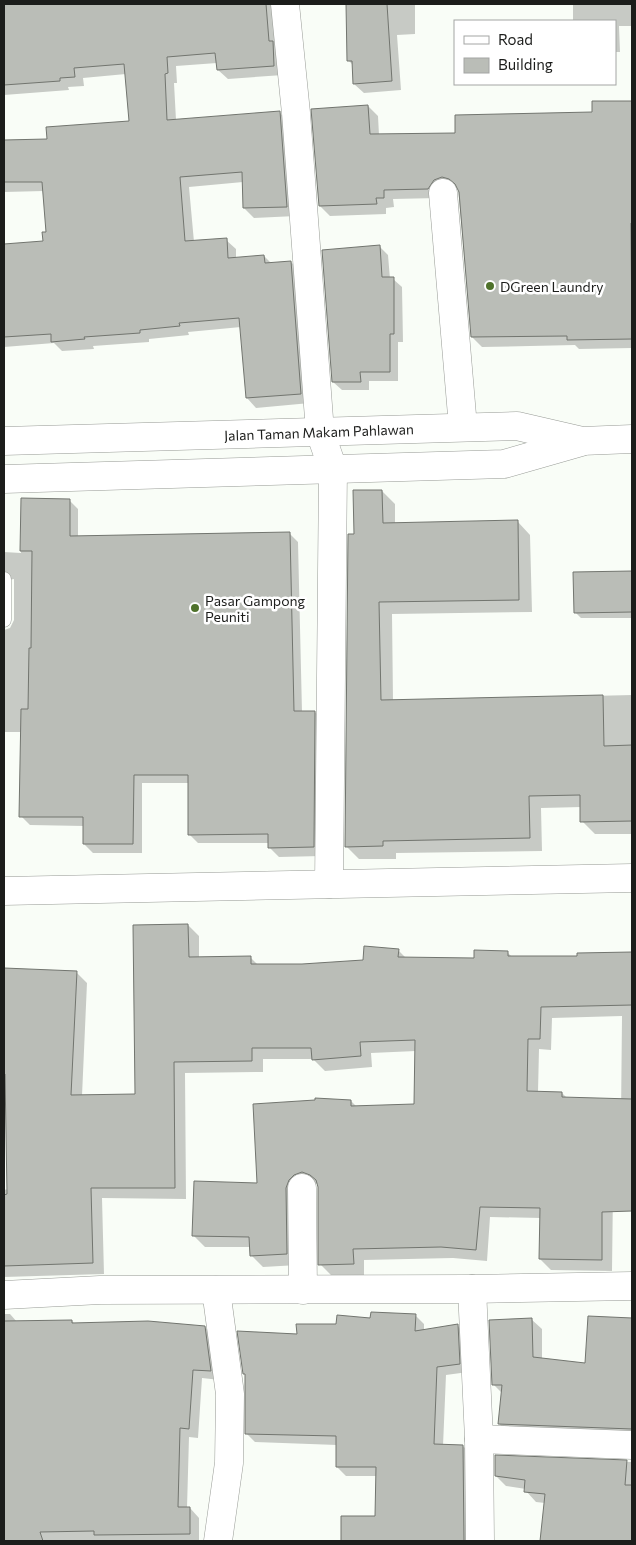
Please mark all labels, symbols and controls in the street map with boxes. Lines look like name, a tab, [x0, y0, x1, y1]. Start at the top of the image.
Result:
legend	[454, 20, 616, 85]
text: Road	[498, 30, 533, 48]
text: Building	[498, 55, 553, 73]
place label: DGreen Laundry	[500, 278, 604, 295]
marker: DGreen Laundry	[484, 280, 496, 292]
street label: Jalan Taman Makam Pahlawan	[224, 420, 414, 444]
place label: Pasar Gampong Peuniti	[205, 592, 306, 625]
marker: Pasar Gampong Peuniti	[189, 602, 201, 614]

